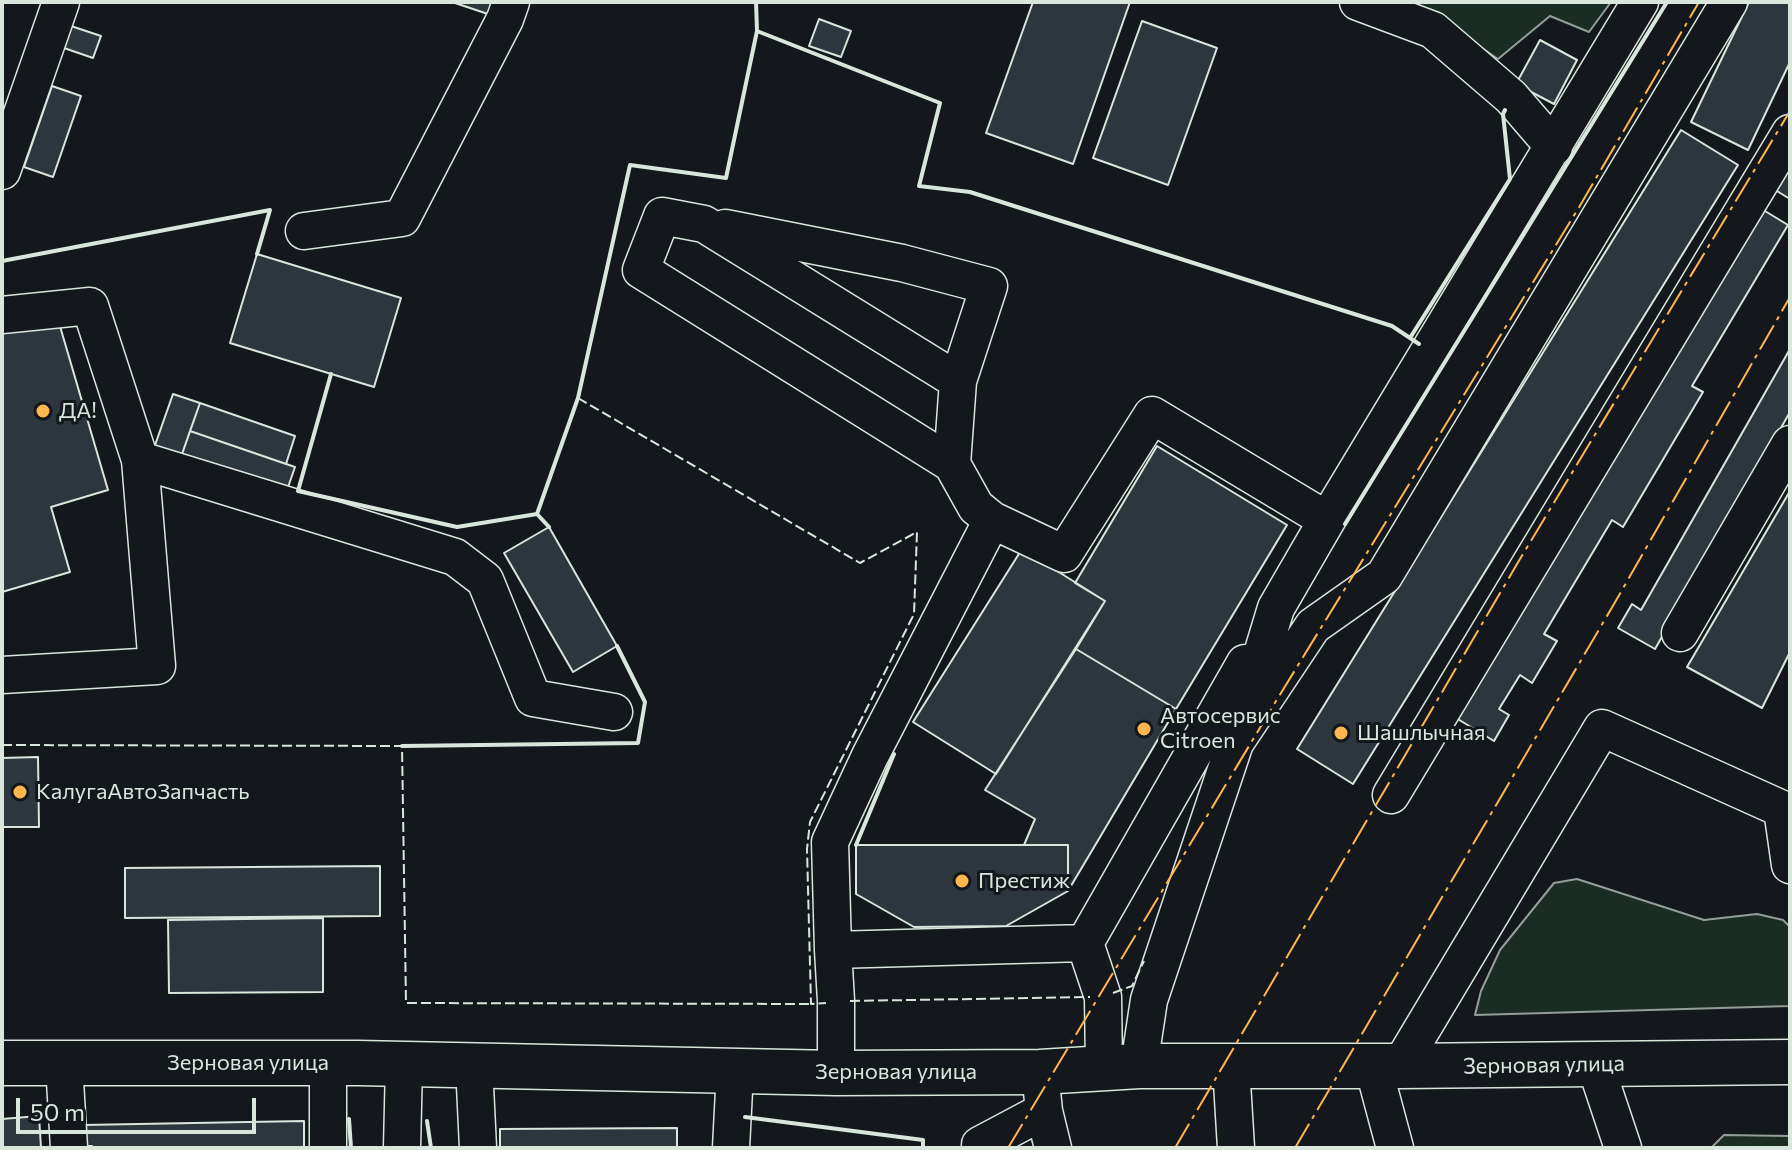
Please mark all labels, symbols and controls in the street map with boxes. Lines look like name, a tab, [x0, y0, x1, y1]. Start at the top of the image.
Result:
place label: ДА!	[59, 398, 97, 424]
marker: ДА!	[34, 402, 52, 420]
place label: Автосервис Citroen	[1160, 703, 1281, 754]
marker: Автосервис Citroen	[1135, 720, 1153, 738]
place label: Шашлычная	[1357, 720, 1485, 746]
marker: Шашлычная	[1332, 724, 1350, 742]
place label: КалугаАвтоЗапчасть	[36, 779, 250, 805]
marker: КалугаАвтоЗапчасть	[11, 783, 29, 801]
place label: Престиж	[978, 868, 1070, 894]
marker: Престиж	[953, 872, 971, 890]
street label: Зерновая улица	[167, 1050, 329, 1076]
street label: Зерновая улица	[1463, 1050, 1625, 1080]
street label: Зерновая улица	[815, 1059, 977, 1085]
scale bar	[20, 1082, 260, 1132]
text: 50 m	[30, 1097, 85, 1126]

